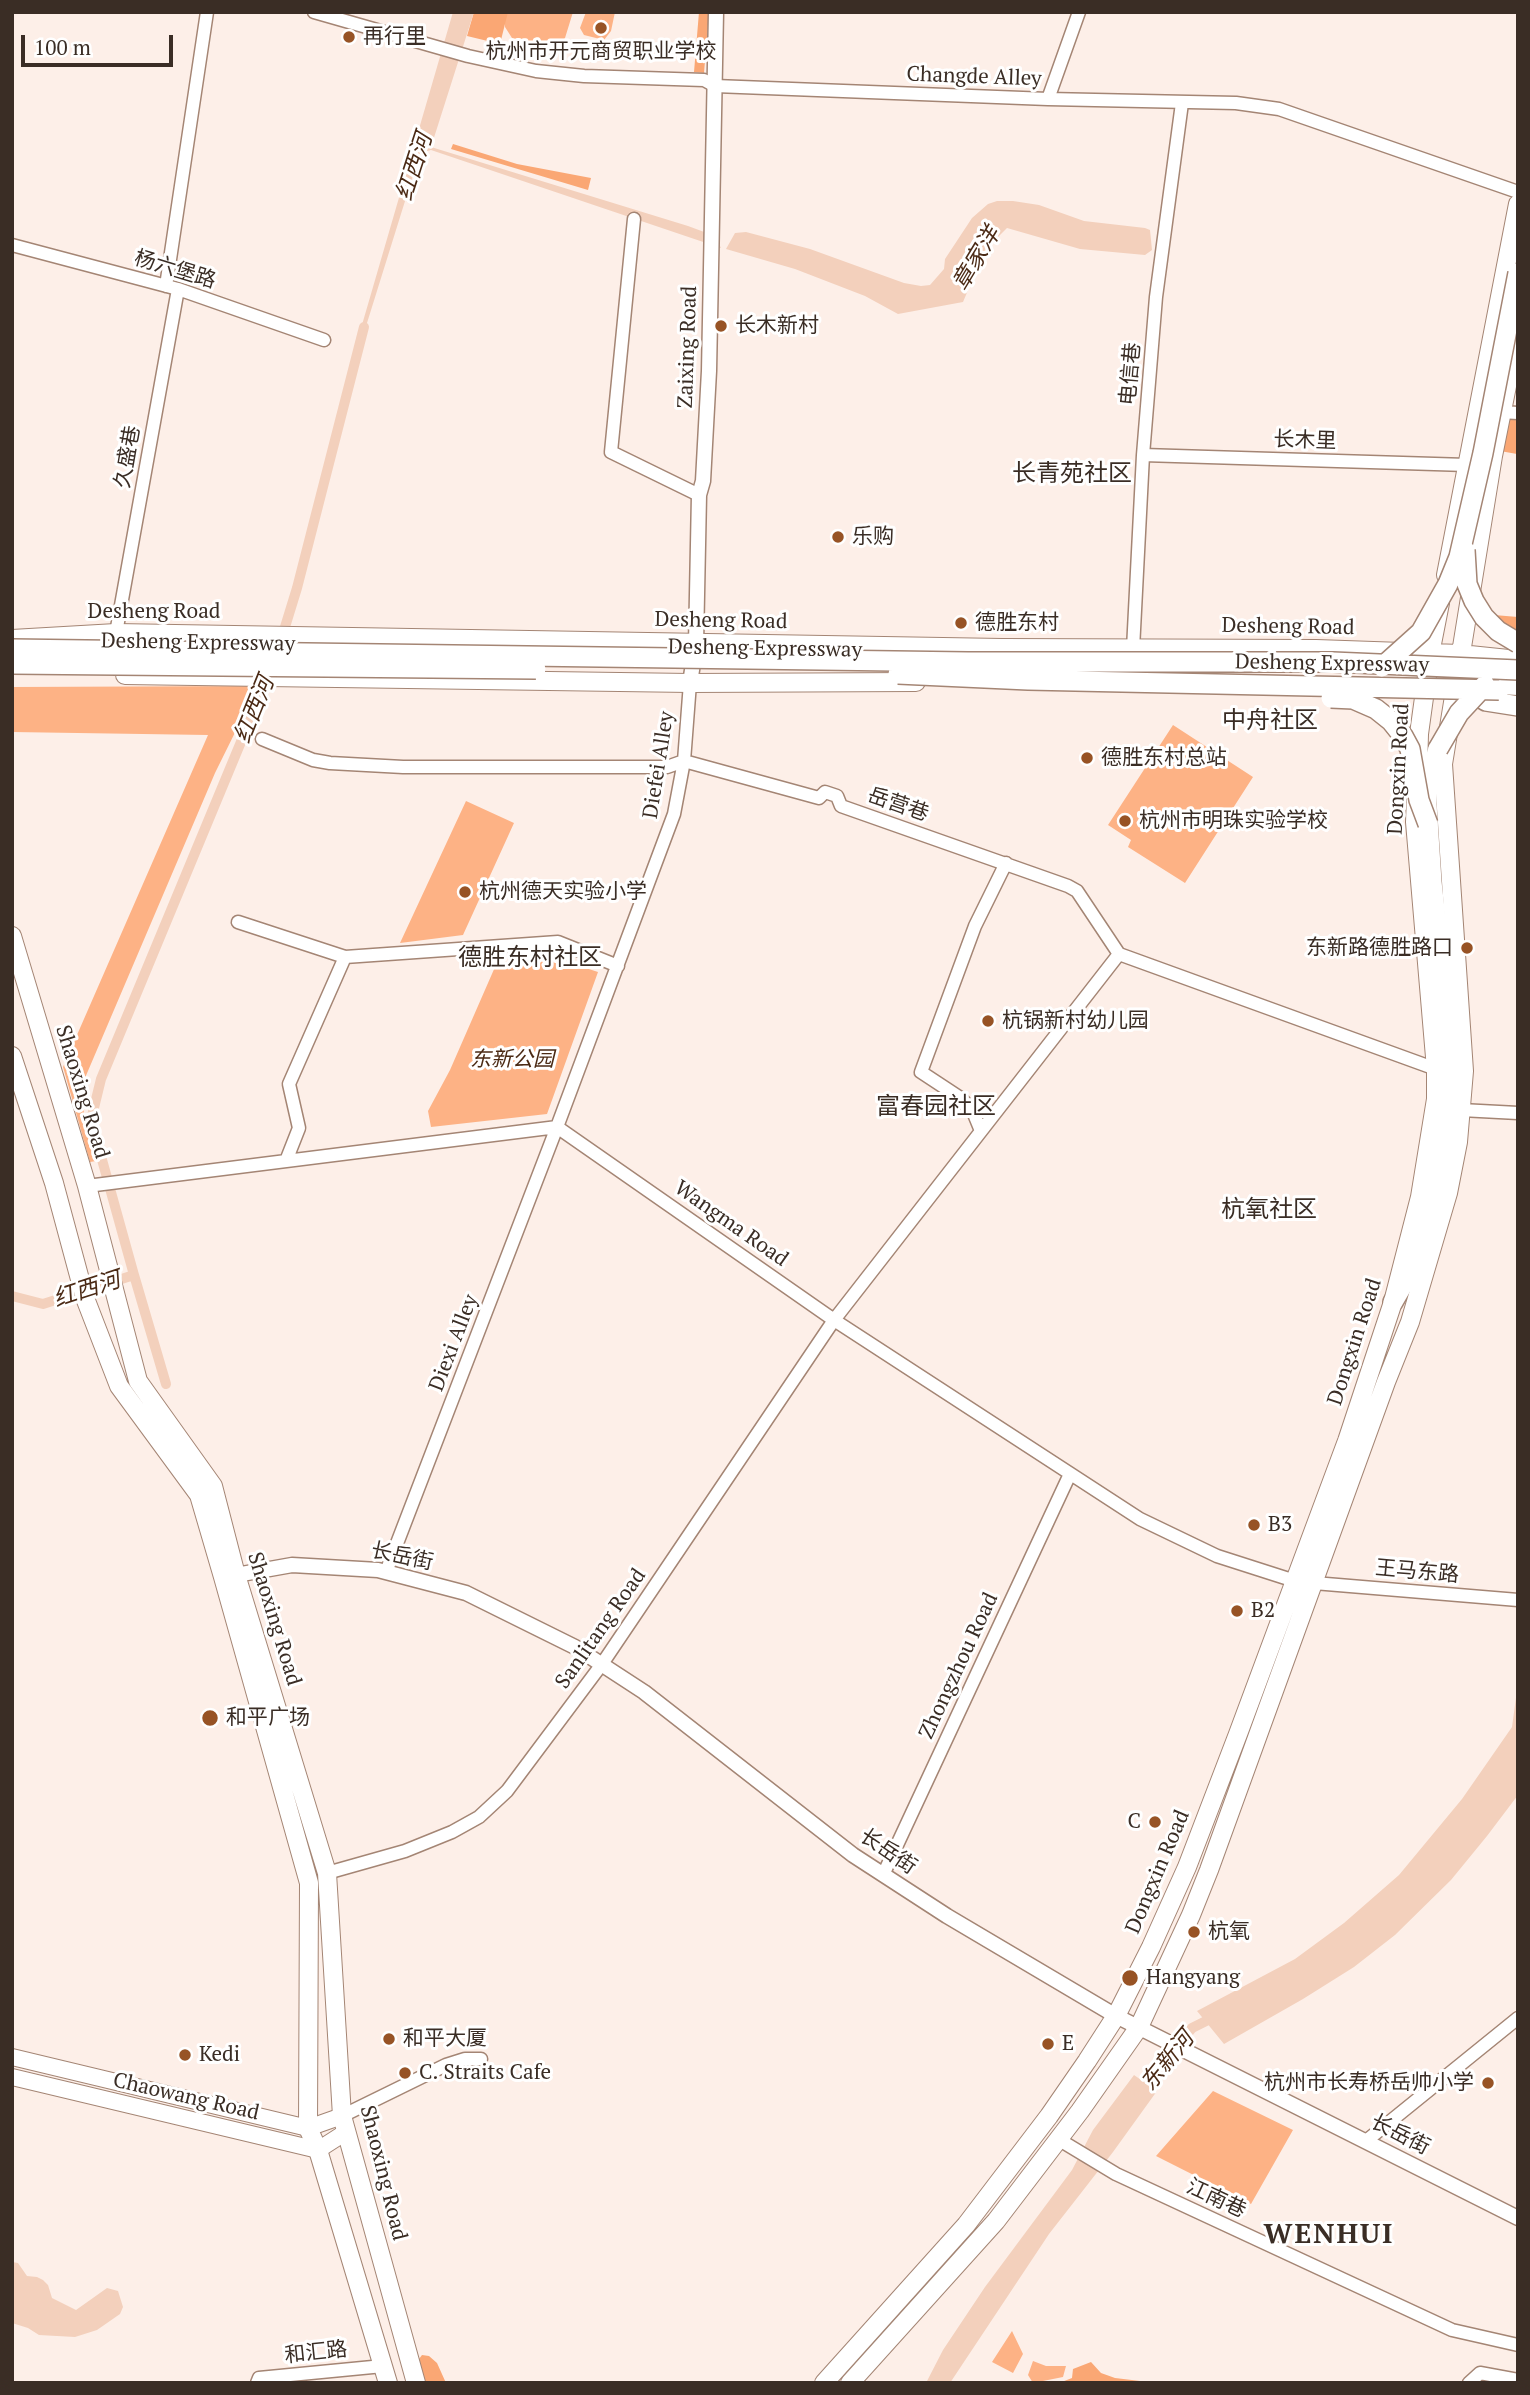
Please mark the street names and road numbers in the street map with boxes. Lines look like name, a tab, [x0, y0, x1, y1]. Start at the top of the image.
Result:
street label: Changde Alley	[906, 62, 1042, 92]
street label: 杨六堡路	[131, 246, 219, 294]
street label: Zaixing Road	[673, 285, 703, 409]
street label: 电信巷	[1116, 342, 1146, 406]
street label: 久盛巷	[110, 424, 146, 490]
street label: 长木里	[1273, 427, 1337, 455]
street label: Desheng Road	[88, 599, 220, 625]
street label: Desheng Road	[654, 607, 788, 635]
street label: Desheng Road	[1221, 613, 1355, 641]
street label: Desheng Expressway	[101, 629, 295, 657]
street label: Desheng Expressway	[668, 635, 862, 663]
street label: Desheng Expressway	[1235, 650, 1429, 678]
street label: Dongxin Road	[1383, 703, 1415, 835]
street label: Diefei Alley	[638, 710, 680, 820]
street label: 岳营巷	[864, 783, 932, 827]
street label: Shaoxing Road	[50, 1022, 114, 1162]
street label: Wangma Road	[669, 1176, 793, 1272]
street label: Dongxin Road	[1323, 1276, 1387, 1408]
street label: Diexi Alley	[424, 1291, 484, 1395]
street label: 长岳街	[369, 1538, 435, 1576]
street label: Shaoxing Road	[242, 1549, 306, 1689]
street label: 王马东路	[1374, 1556, 1460, 1588]
street label: Sanlitang Road	[550, 1564, 652, 1694]
street label: Zhongzhou Road	[914, 1589, 1004, 1743]
street label: Dongxin Road	[1121, 1806, 1195, 1938]
street label: 长岳街	[855, 1824, 921, 1880]
street label: Chaowang Road	[110, 2068, 262, 2126]
street label: Shaoxing Road	[354, 2103, 412, 2243]
street label: 长岳街	[1366, 2109, 1434, 2161]
street label: 江南巷	[1182, 2174, 1250, 2224]
street label: 和汇路	[283, 2337, 349, 2369]

